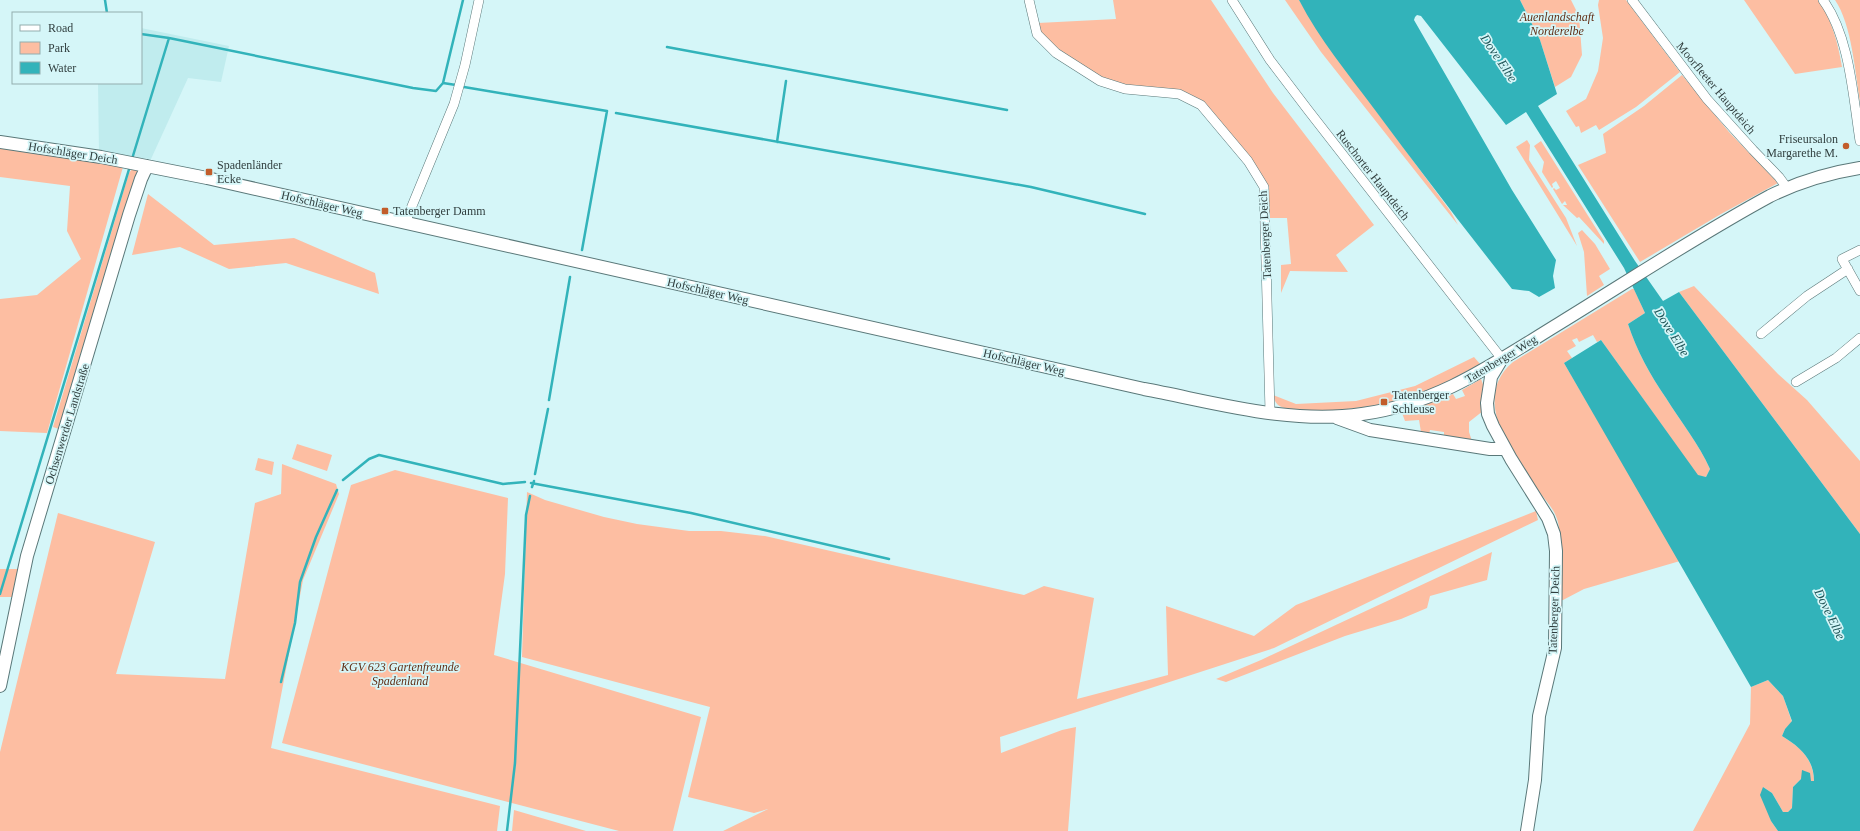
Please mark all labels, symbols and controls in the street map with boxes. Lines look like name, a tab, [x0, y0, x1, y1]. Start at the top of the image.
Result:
park label: Auenlandschaft Norderelbe	[1519, 10, 1595, 38]
legend	[12, 12, 142, 84]
text: Road	[48, 21, 73, 35]
water label: Dove Elbe	[1477, 30, 1521, 85]
street label: Moorfleeter Hauptdeich	[1673, 39, 1759, 137]
text: Park	[48, 41, 70, 55]
text: Water	[48, 61, 76, 75]
street label: Ruschorter Hauptdeich	[1333, 127, 1413, 223]
place label: Friseursalon Margarethe M.	[1766, 132, 1838, 160]
street label: Hofschläger Deich	[27, 139, 119, 167]
marker: Friseursalon Margarethe M.	[1841, 141, 1851, 151]
place label: Spadenländer Ecke	[217, 158, 282, 186]
marker: Spadenländer Ecke	[204, 167, 214, 177]
street label: Hofschläger Weg	[280, 188, 364, 220]
street label: Tatenberger Deich	[1256, 190, 1274, 280]
place label: Tatenberger Damm	[393, 204, 486, 218]
marker: Tatenberger Damm	[380, 206, 390, 216]
street label: Hofschläger Weg	[666, 275, 750, 307]
water label: Dove Elbe	[1651, 304, 1693, 359]
street label: Tatenberger Weg	[1463, 332, 1539, 386]
street label: Hofschläger Weg	[982, 346, 1066, 378]
street label: Ochsenwerder Landstraße	[42, 362, 92, 486]
place label: Tatenberger Schleuse	[1392, 388, 1449, 416]
marker: Tatenberger Schleuse	[1379, 397, 1389, 407]
street label: Tatenberger Deich	[1545, 566, 1563, 654]
water label: Dove Elbe	[1811, 585, 1849, 642]
park label: KGV 623 Gartenfreunde Spadenland	[340, 660, 460, 688]

